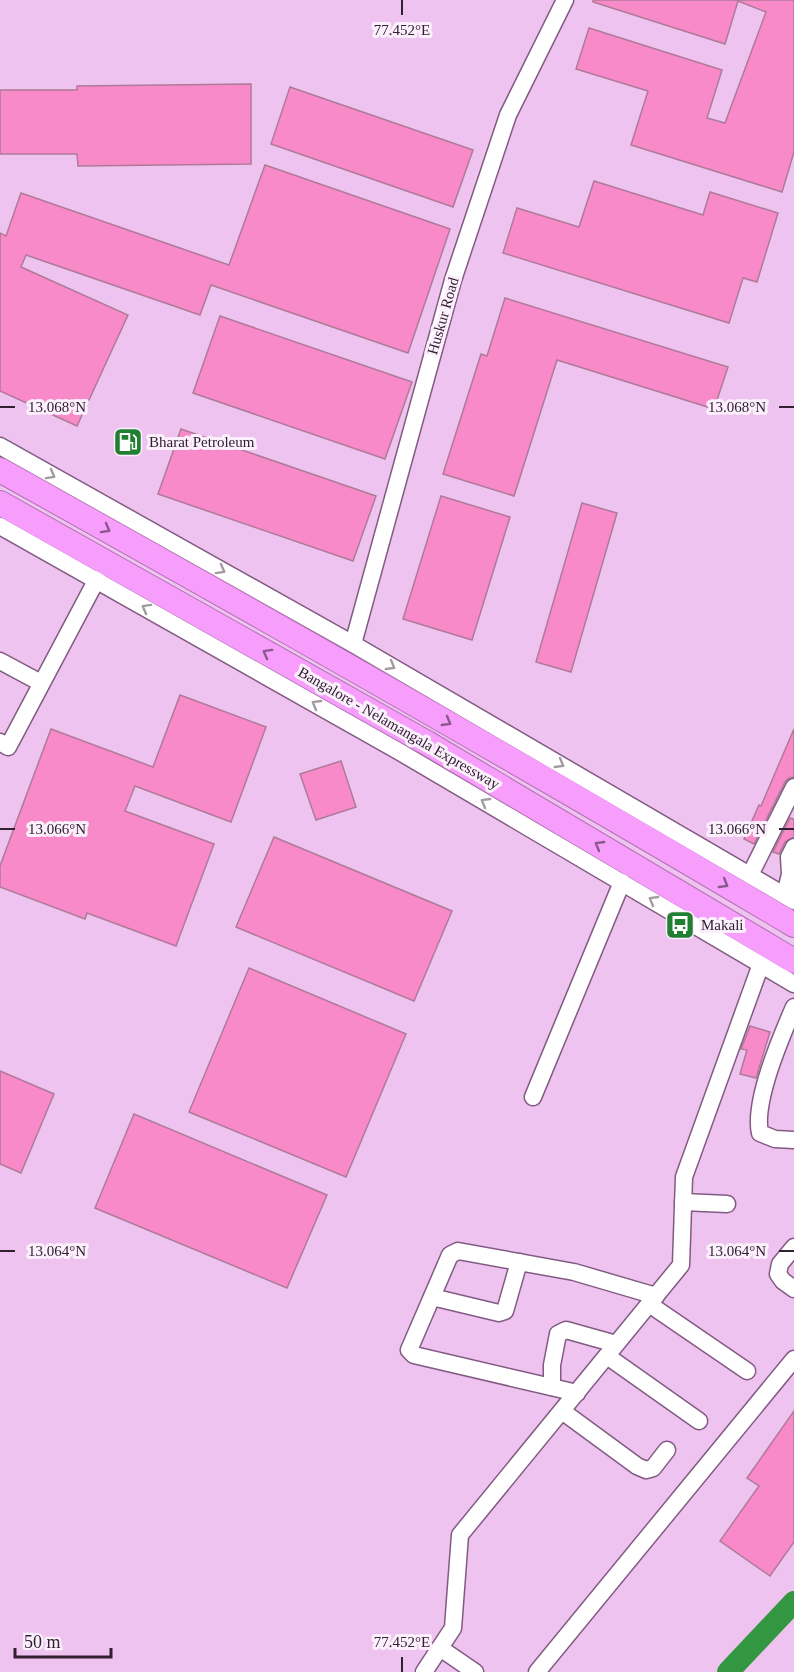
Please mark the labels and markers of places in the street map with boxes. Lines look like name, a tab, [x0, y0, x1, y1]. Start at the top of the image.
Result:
fuel station icon: Bharat Petroleum	[112, 426, 144, 458]
place label: Bharat Petroleum	[149, 434, 255, 450]
bus stop icon: Makali	[664, 909, 696, 941]
place label: Makali	[701, 917, 744, 933]

